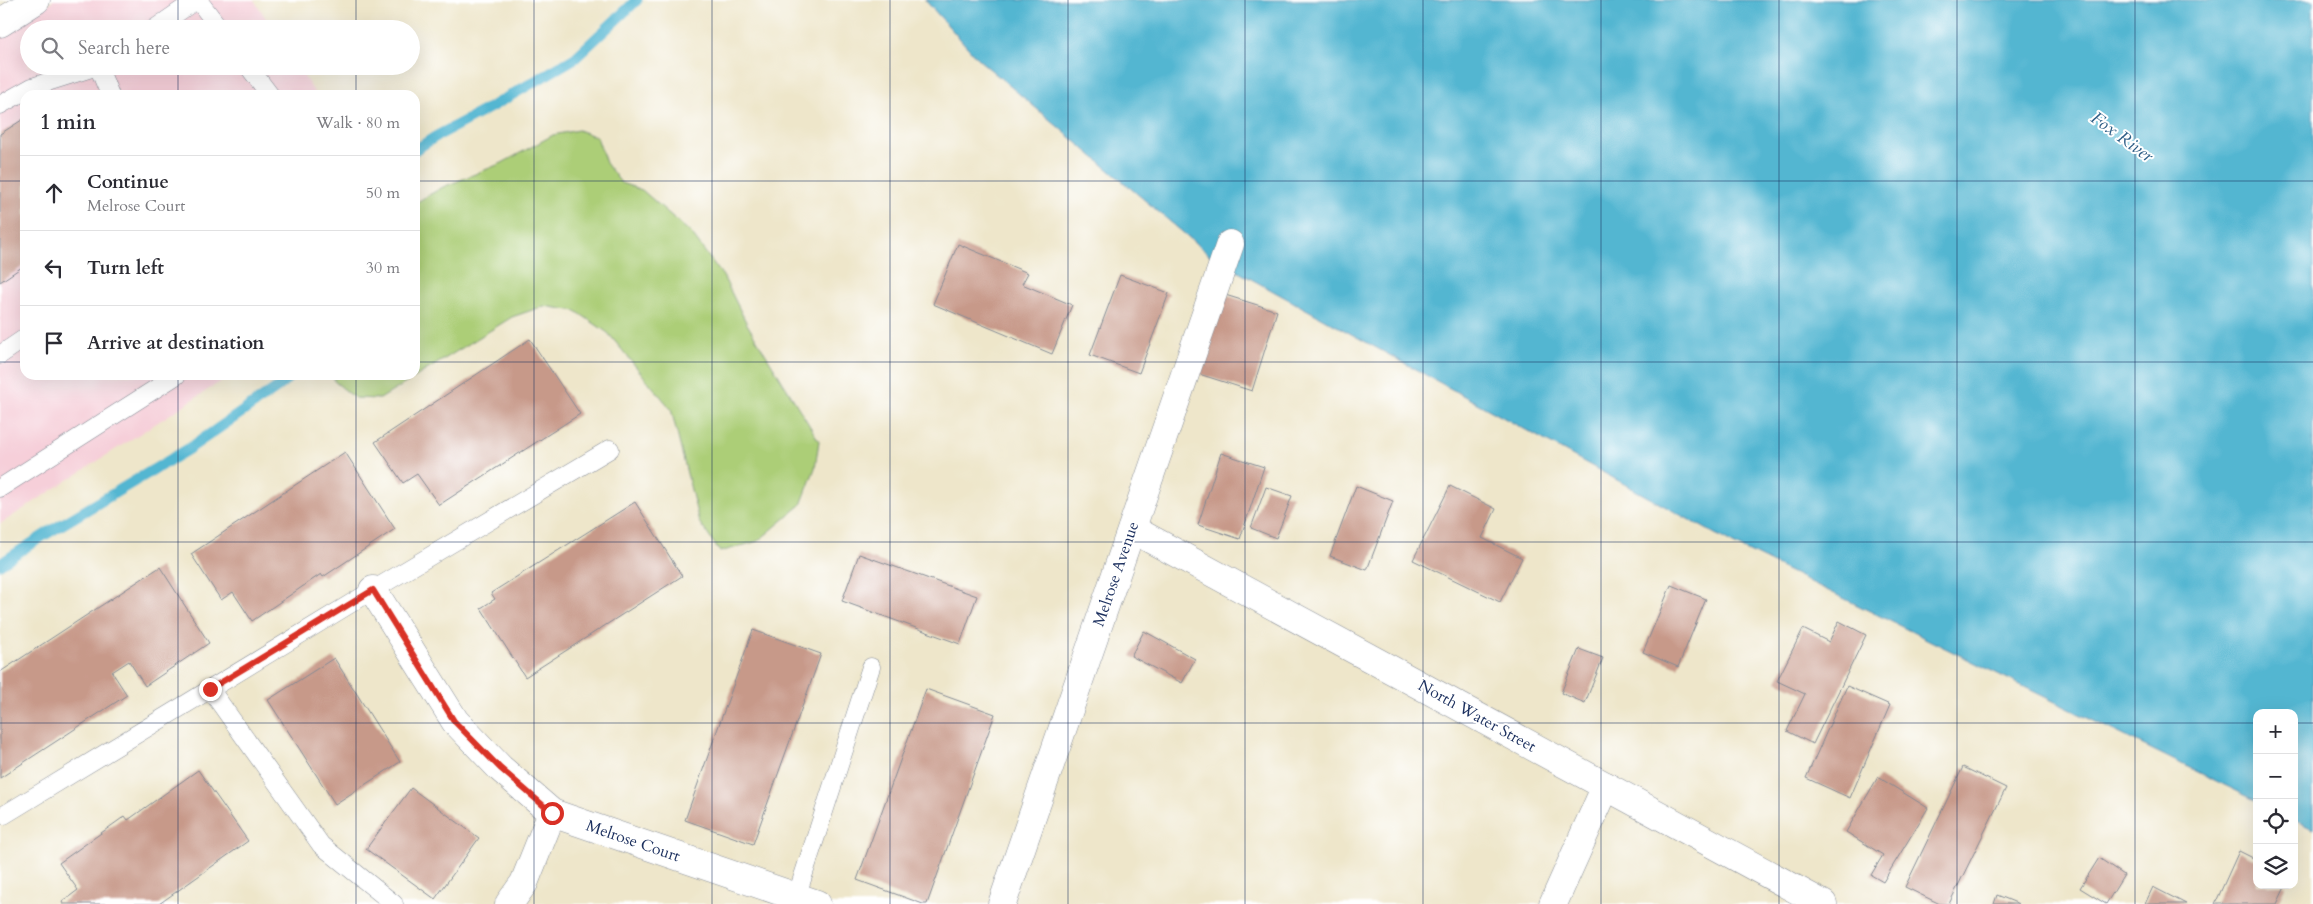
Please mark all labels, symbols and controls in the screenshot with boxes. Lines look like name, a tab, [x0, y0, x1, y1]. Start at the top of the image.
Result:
search box	[20, 20, 420, 75]
icon: search	[38, 34, 66, 62]
text: Search here	[78, 35, 170, 61]
water label: Fox River	[2086, 106, 2159, 169]
text: 1 min	[40, 108, 96, 137]
text: Walk · 80 m	[316, 112, 400, 134]
text: Continue	[87, 169, 169, 195]
icon: ahead	[40, 179, 68, 207]
text: 50 m	[366, 182, 400, 204]
text: Melrose Court	[87, 195, 185, 217]
icon: left	[40, 254, 68, 282]
text: Turn left	[87, 255, 164, 281]
text: 30 m	[366, 257, 400, 279]
icon: arrive	[40, 329, 68, 357]
text: Arrive at destination	[87, 330, 264, 356]
street label: Melrose Avenue	[1088, 519, 1144, 629]
street label: North Water Street	[1414, 674, 1540, 758]
route end	[199, 678, 222, 701]
map controls	[2253, 709, 2298, 889]
button: +	[2253, 709, 2298, 754]
button: −	[2253, 754, 2298, 799]
button: locate	[2253, 799, 2298, 844]
route start	[541, 802, 564, 825]
street label: Melrose Court	[583, 815, 683, 867]
button: layers	[2253, 844, 2298, 889]

